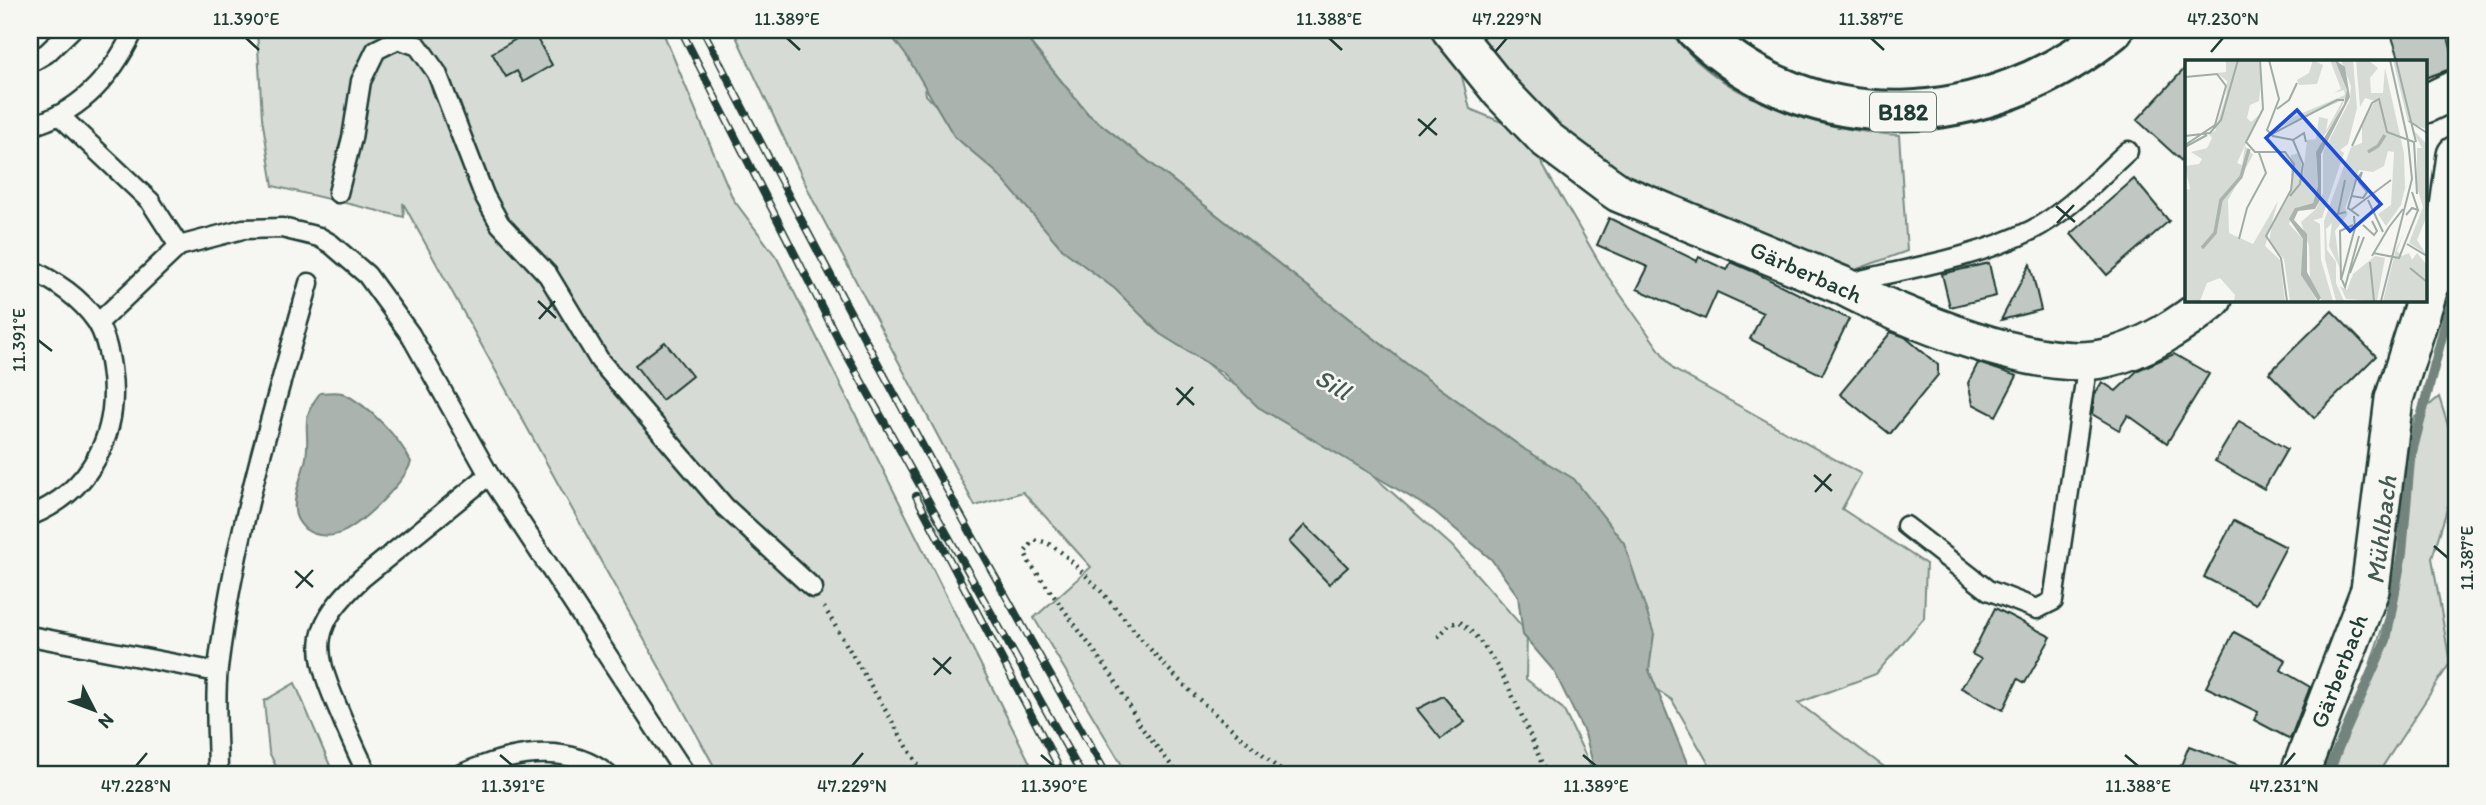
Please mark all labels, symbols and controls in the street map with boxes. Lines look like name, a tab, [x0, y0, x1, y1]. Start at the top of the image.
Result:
text: 11.390°E	[213, 8, 279, 30]
text: 11.389°E	[754, 8, 820, 30]
text: 11.388°E	[1296, 8, 1362, 30]
text: 47.229°N	[1472, 8, 1542, 30]
text: 11.387°E	[1839, 8, 1904, 30]
text: 47.230°N	[2187, 8, 2259, 30]
inset map	[2185, 60, 2426, 301]
road number: B182	[1870, 92, 1936, 132]
street label: Gärberbach	[1745, 234, 1867, 309]
text: 11.391°E	[8, 308, 30, 372]
water label: Sill	[1309, 361, 1358, 408]
water label: Mühlbach	[2358, 473, 2404, 586]
text: 11.387°E	[2456, 525, 2478, 590]
street label: Gärberbach	[2303, 609, 2374, 732]
north arrow	[60, 676, 130, 746]
text: N	[93, 709, 119, 734]
text: 47.228°N	[101, 775, 171, 797]
text: 11.391°E	[481, 775, 545, 797]
text: 47.229°N	[817, 775, 887, 797]
text: 11.390°E	[1021, 775, 1087, 797]
text: 11.389°E	[1563, 775, 1629, 797]
text: 11.388°E	[2105, 775, 2171, 797]
text: 47.231°N	[2249, 775, 2319, 797]

